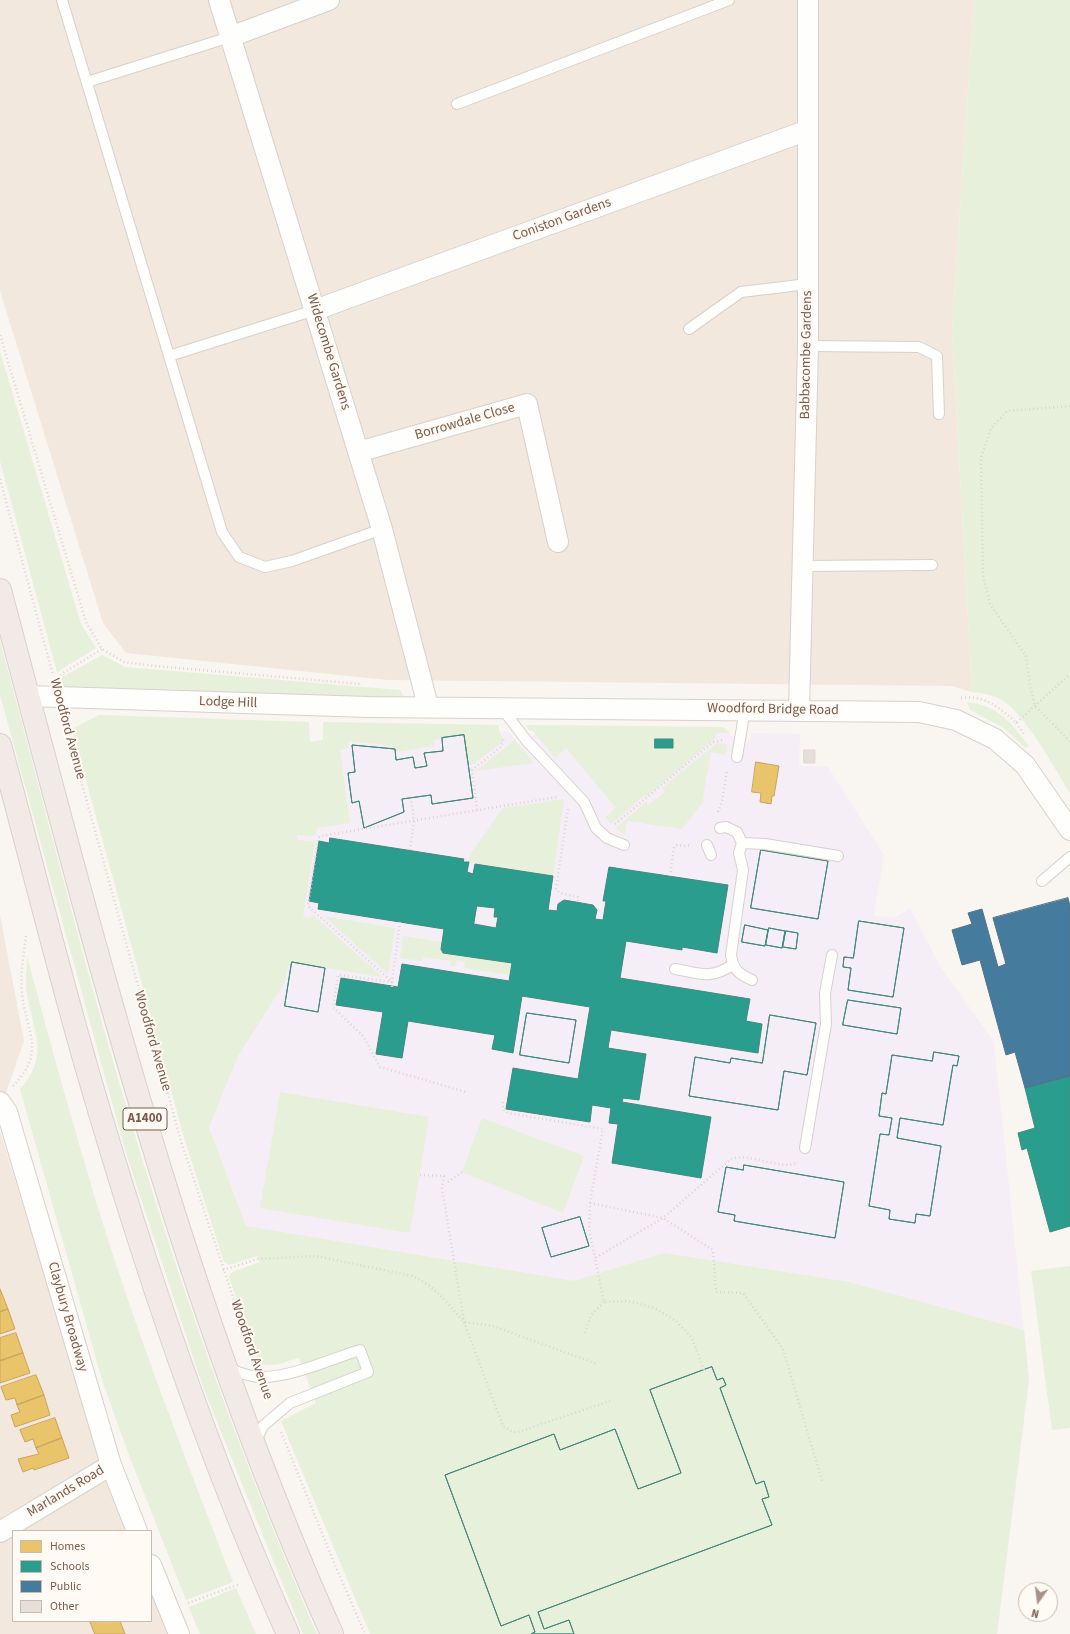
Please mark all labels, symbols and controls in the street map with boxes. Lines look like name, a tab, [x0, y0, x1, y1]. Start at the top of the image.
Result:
street label: Coniston Gardens	[510, 194, 614, 246]
street label: Babbacombe Gardens	[797, 290, 817, 420]
street label: Widecombe Gardens	[302, 292, 354, 412]
street label: Borrowdale Close	[413, 400, 517, 444]
street label: Woodford Avenue	[45, 677, 89, 781]
street label: Lodge Hill	[199, 694, 257, 712]
street label: Woodford Bridge Road	[707, 700, 839, 720]
street label: Woodford Avenue	[130, 989, 174, 1093]
road number: A1400	[123, 1108, 167, 1130]
street label: Claybury Broadway	[43, 1260, 91, 1374]
street label: Woodford Avenue	[226, 1298, 276, 1402]
street label: Marlands Road	[24, 1462, 108, 1522]
legend	[12, 1530, 152, 1622]
text: Homes	[50, 1538, 85, 1555]
text: Schools	[50, 1558, 90, 1575]
text: Public	[50, 1578, 81, 1595]
north arrow	[1018, 1582, 1058, 1622]
text: Other	[50, 1598, 79, 1615]
text: N	[1030, 1605, 1041, 1621]

